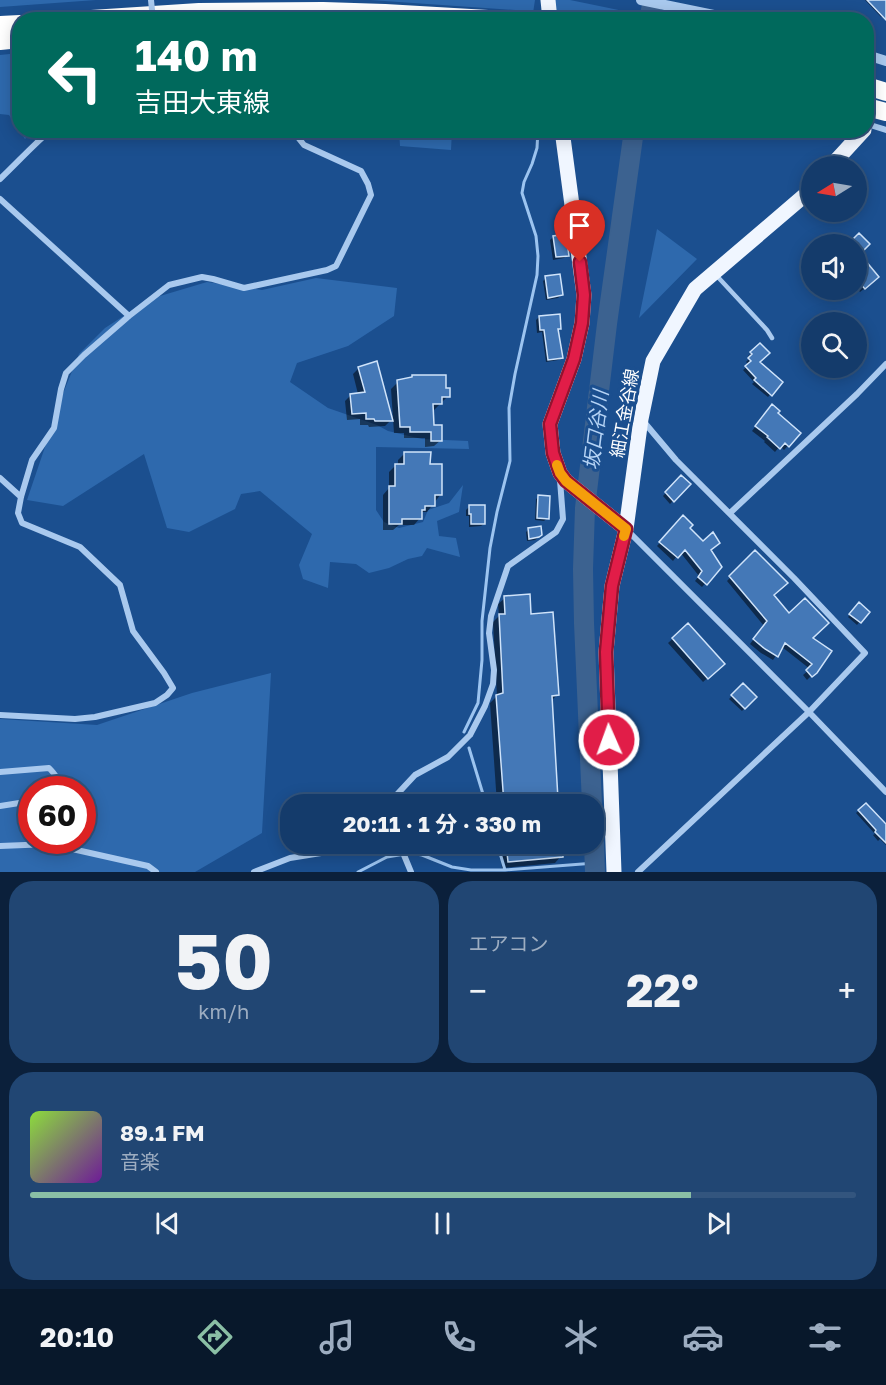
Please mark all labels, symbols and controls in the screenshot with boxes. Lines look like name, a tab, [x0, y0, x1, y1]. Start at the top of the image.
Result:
text: 140 m	[135, 30, 257, 80]
icon: left	[36, 36, 114, 114]
text: 吉田大東線	[135, 86, 270, 118]
north arrow	[801, 156, 867, 222]
map controls	[801, 156, 867, 378]
pin	[554, 200, 605, 262]
icon: arrive	[563, 209, 596, 242]
button: sound	[801, 234, 867, 300]
button: search	[801, 312, 867, 378]
street label: 細江金谷線	[605, 367, 643, 459]
water label: 坂口谷川	[578, 387, 612, 471]
position arrow	[577, 708, 641, 772]
speed limit sign: 60	[18, 776, 96, 854]
text: 20:11 · 1 分 · 330 m	[343, 810, 541, 837]
text: 50	[175, 913, 273, 1006]
text: エアコン	[469, 931, 549, 955]
text: 22°	[626, 963, 698, 1017]
text: −	[469, 971, 487, 1010]
text: +	[838, 971, 856, 1010]
text: km/h	[198, 999, 249, 1023]
text: 89.1 FM	[120, 1119, 205, 1146]
text: 音楽	[120, 1149, 160, 1173]
icon: previous	[151, 1207, 184, 1240]
icon: pause	[426, 1207, 459, 1240]
icon: next	[702, 1207, 735, 1240]
icon: directions	[194, 1316, 236, 1358]
icon: music	[316, 1316, 358, 1358]
icon: phone	[438, 1316, 480, 1358]
icon: climate	[560, 1316, 602, 1358]
icon: car	[682, 1316, 724, 1358]
icon: filters	[804, 1316, 846, 1358]
text: 20:10	[40, 1321, 114, 1353]

